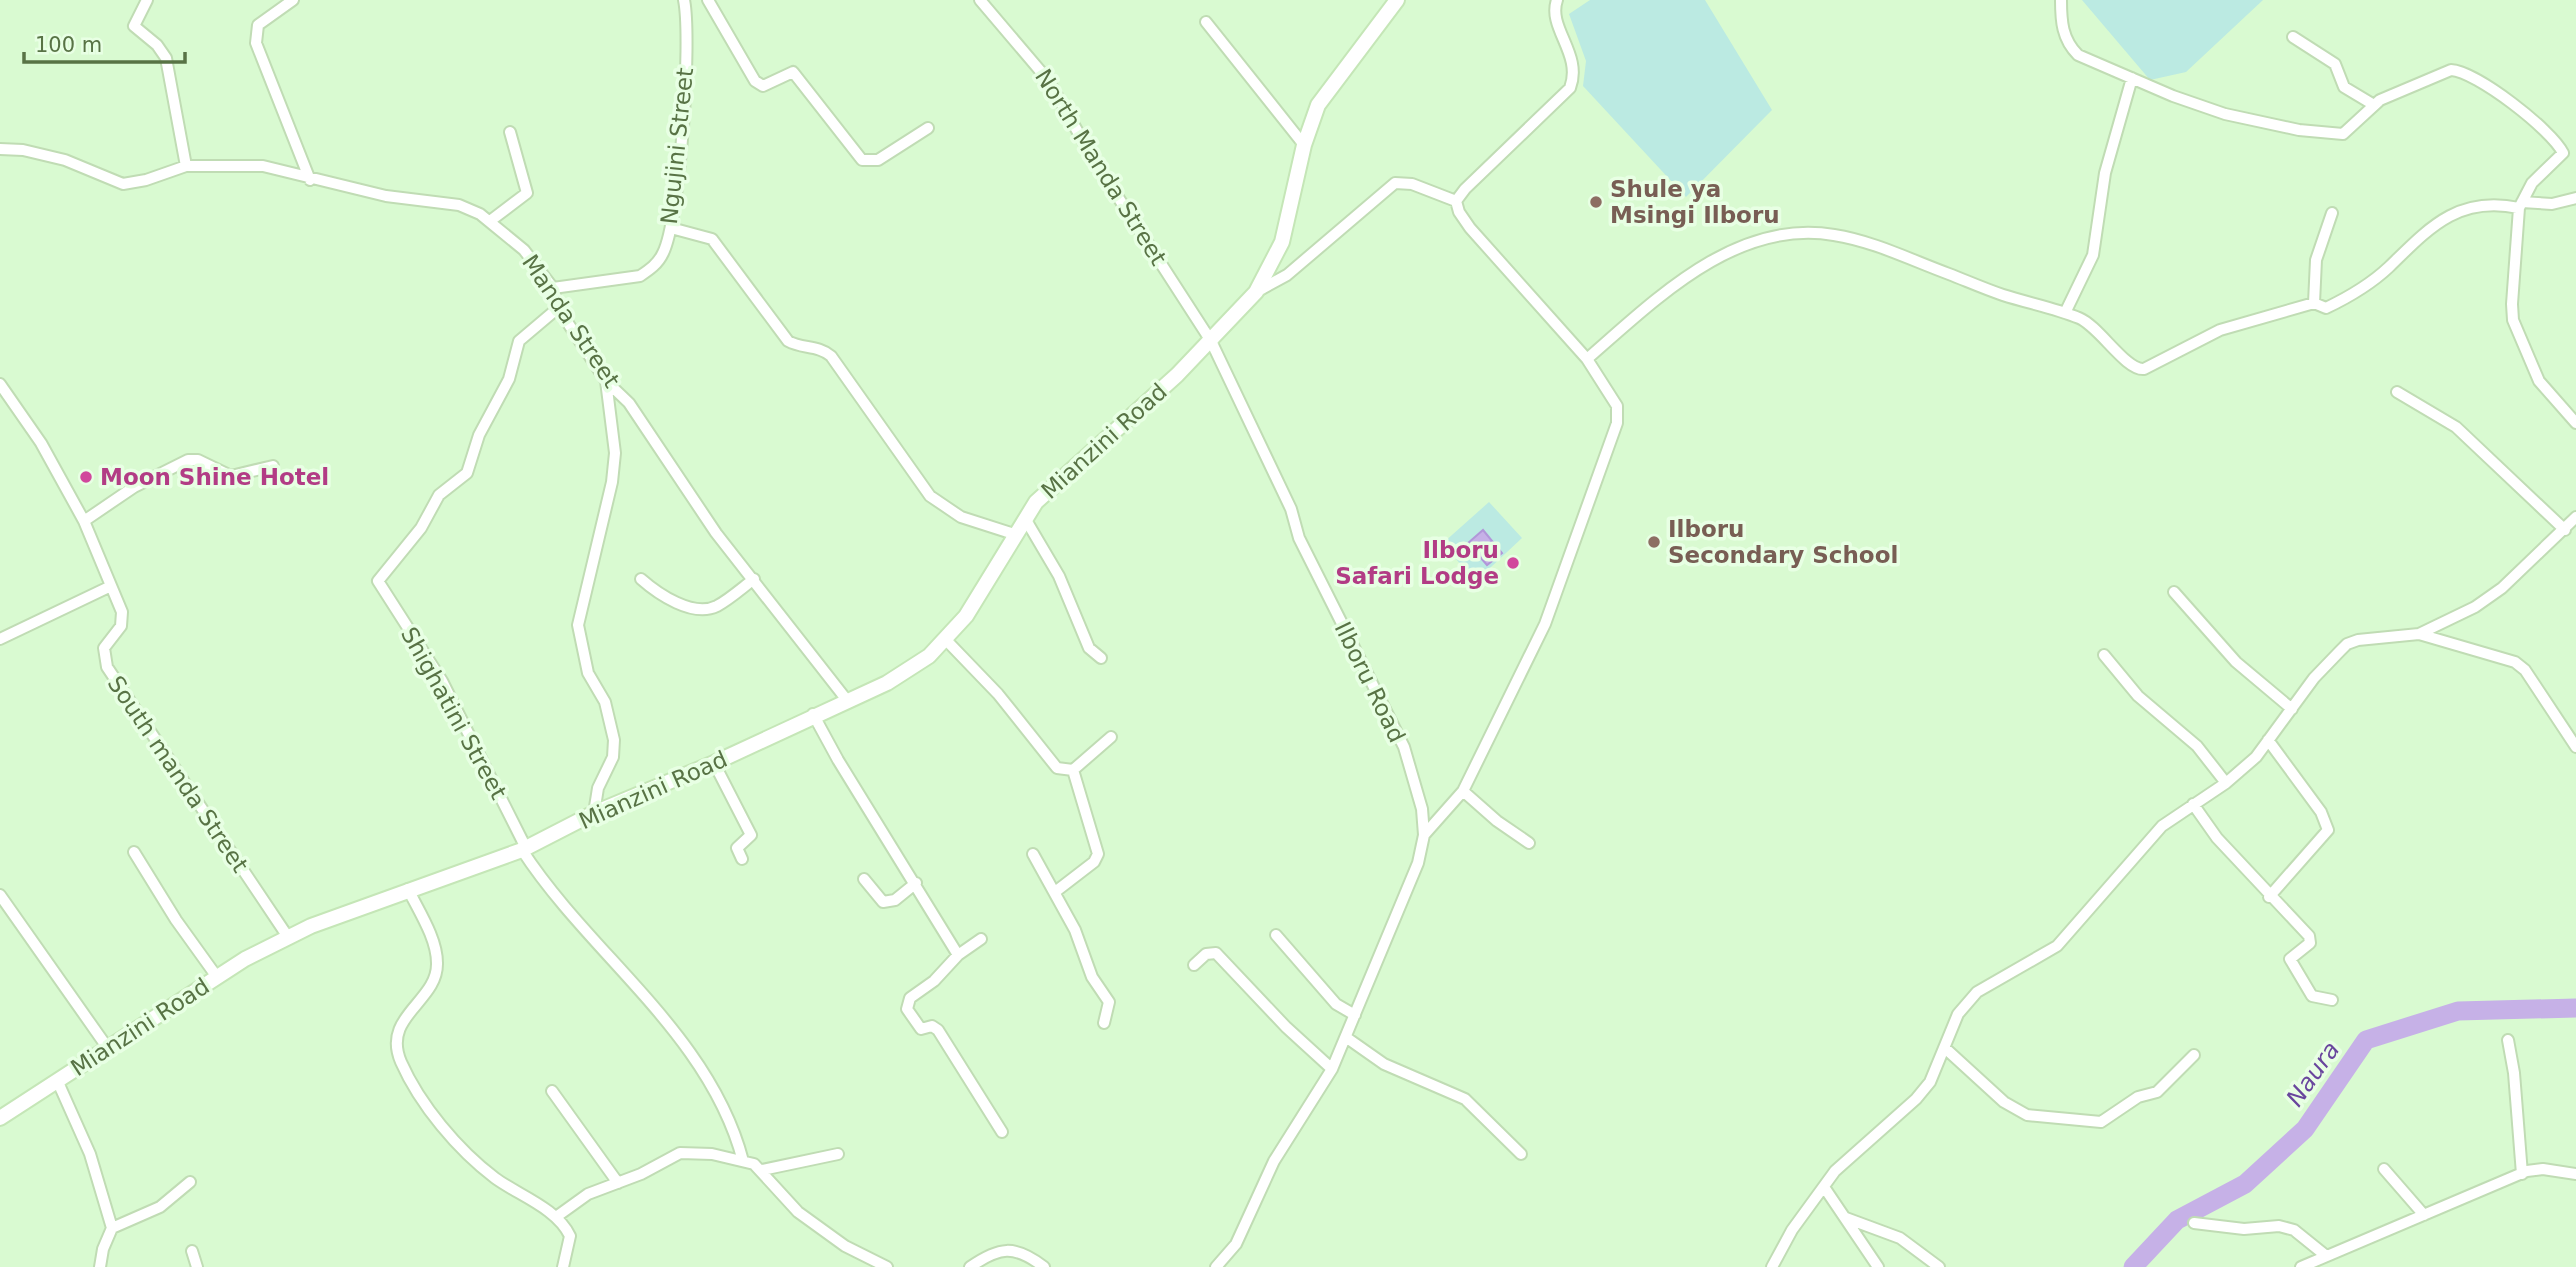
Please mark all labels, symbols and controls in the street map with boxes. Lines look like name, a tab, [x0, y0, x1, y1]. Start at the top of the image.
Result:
scale bar	[24, 21, 186, 65]
text: 100 m	[35, 33, 102, 57]
street label: North Manda Street	[1030, 64, 1172, 270]
street label: Ngujini Street	[656, 66, 698, 226]
place label: Shule ya Msingi Ilboru	[1610, 176, 1780, 228]
marker: Shule ya Msingi Ilboru	[1588, 194, 1604, 210]
street label: Manda Street	[517, 250, 625, 392]
street label: Mianzini Road	[1036, 378, 1172, 504]
place label: Moon Shine Hotel	[100, 464, 329, 490]
marker: Moon Shine Hotel	[78, 469, 94, 485]
place label: Ilboru Secondary School	[1668, 516, 1898, 568]
marker: Ilboru Secondary School	[1646, 534, 1662, 550]
place label: Ilboru Safari Lodge	[1335, 537, 1499, 589]
marker: Ilboru Safari Lodge	[1505, 555, 1521, 571]
street label: Ilboru Road	[1330, 617, 1410, 747]
street label: Shighatini Street	[396, 623, 512, 803]
street label: South manda Street	[103, 671, 253, 877]
street label: Mianzini Road	[575, 746, 731, 834]
street label: Mianzini Road	[66, 973, 214, 1081]
water label: Naura	[2281, 1036, 2345, 1112]

